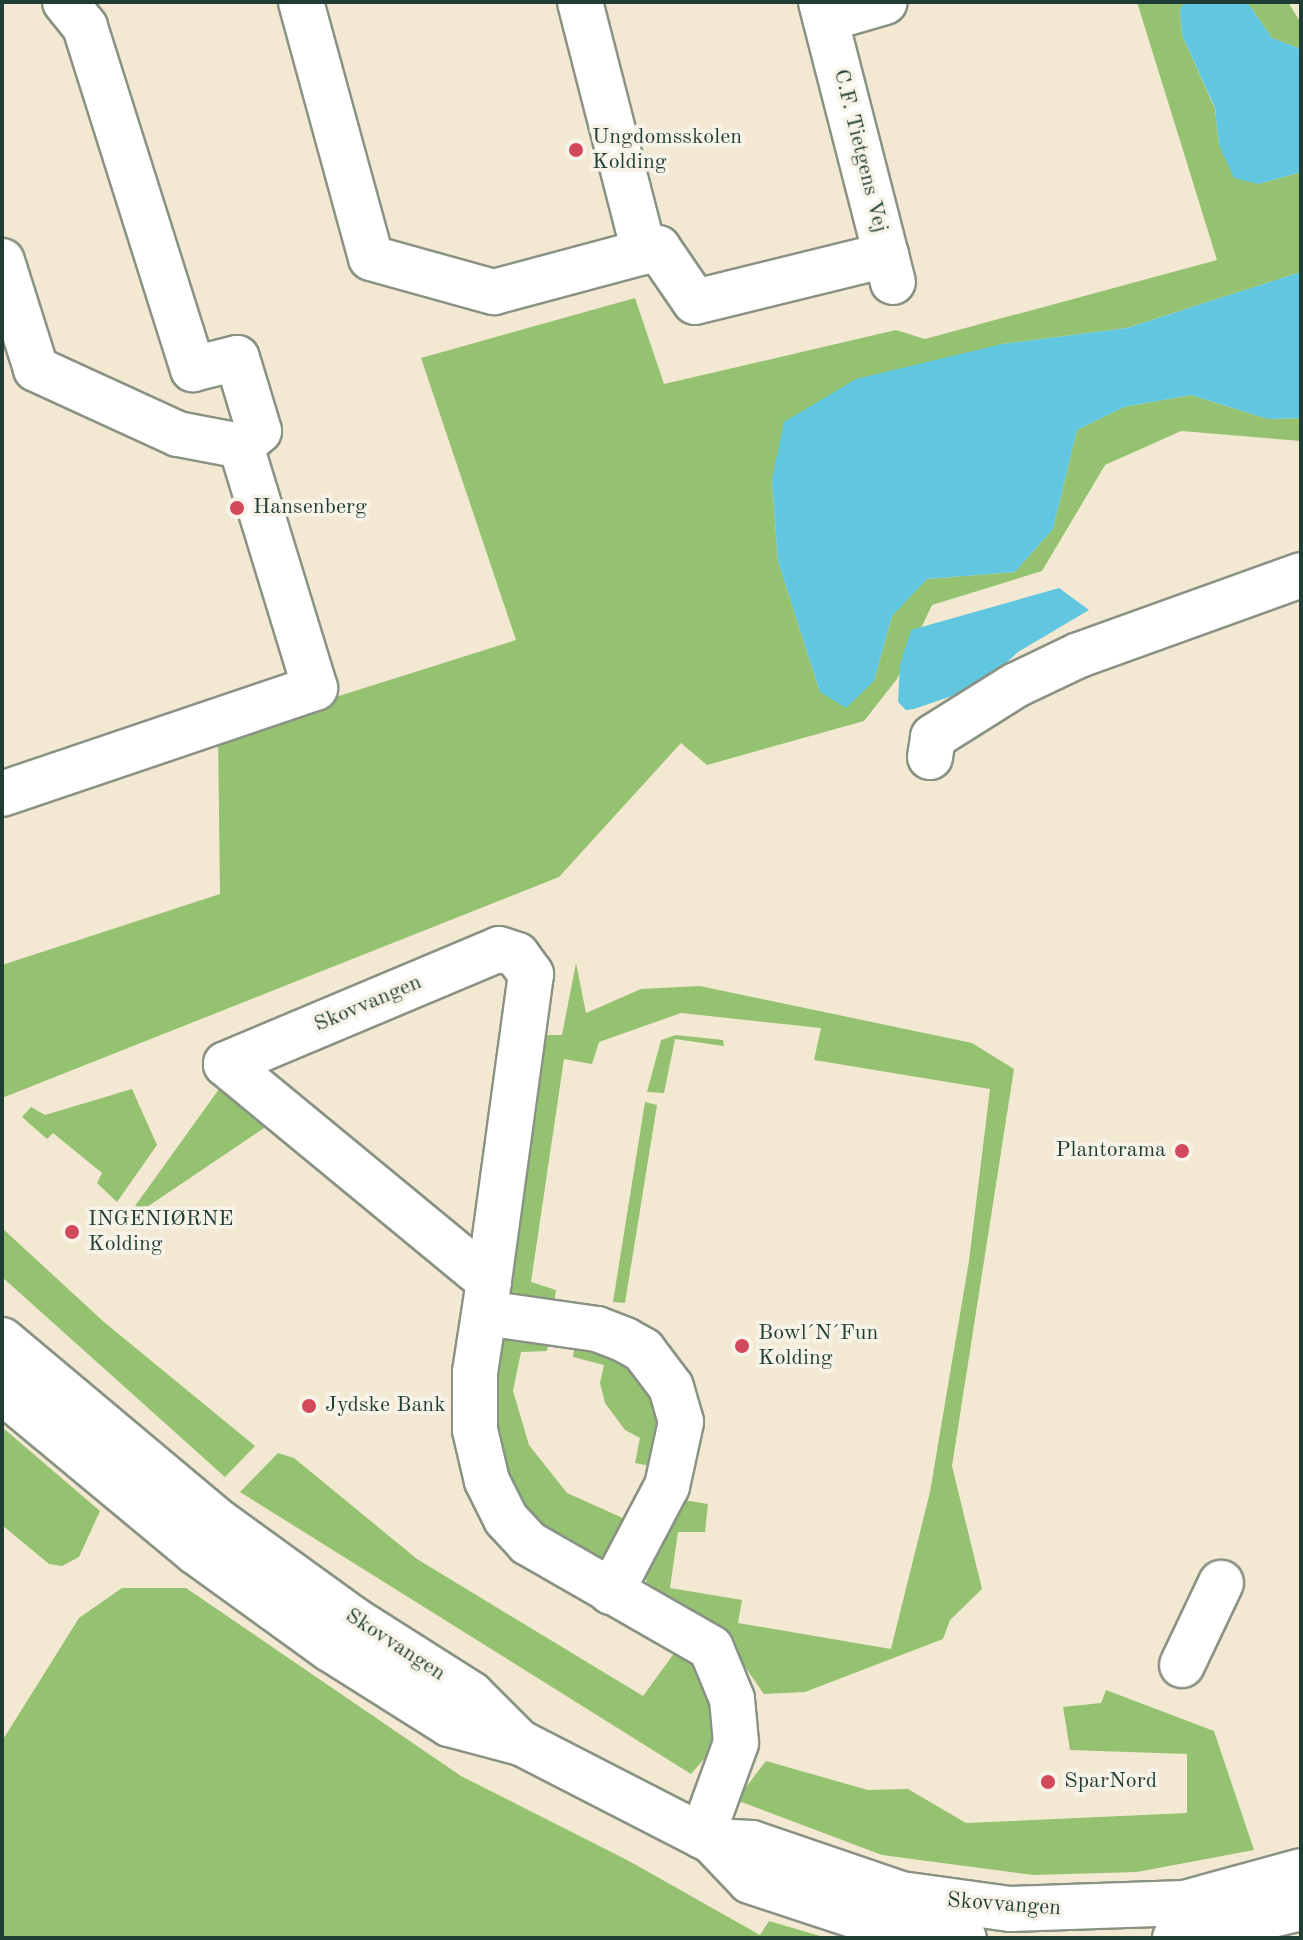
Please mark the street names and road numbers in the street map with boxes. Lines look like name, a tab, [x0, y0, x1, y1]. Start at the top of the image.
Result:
street label: C.F. Tietgens Vej	[827, 66, 893, 236]
street label: Skovvangen	[310, 970, 426, 1038]
street label: Skovvangen	[340, 1603, 450, 1687]
street label: Skovvangen	[946, 1888, 1062, 1922]

